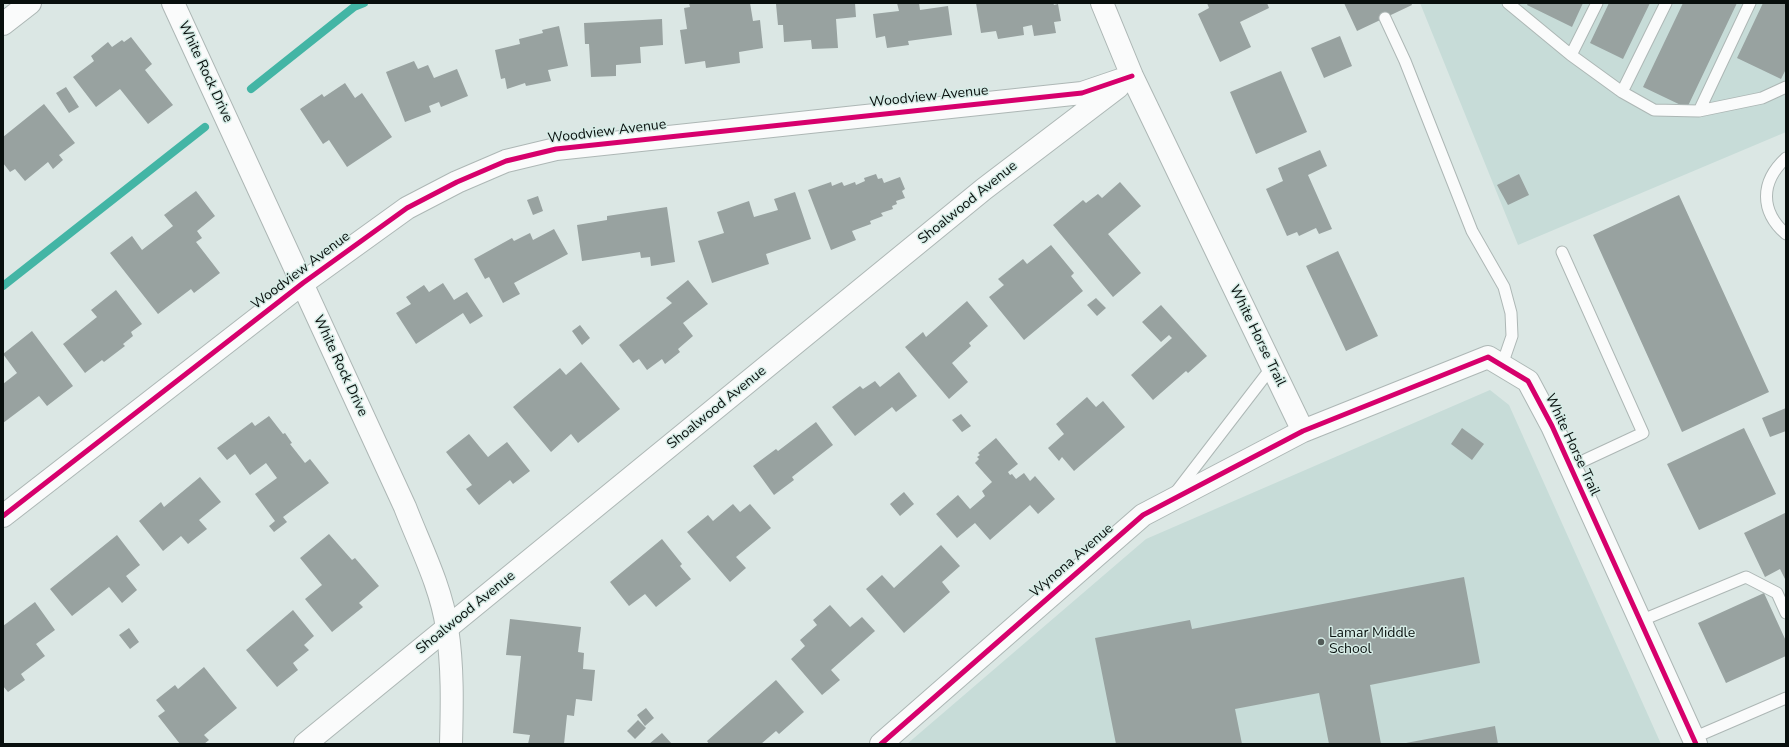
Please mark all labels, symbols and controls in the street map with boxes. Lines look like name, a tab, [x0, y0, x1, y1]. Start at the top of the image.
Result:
street label: White Rock Drive	[174, 19, 236, 125]
street label: Woodview Avenue	[869, 82, 989, 112]
street label: Woodview Avenue	[547, 116, 667, 148]
street label: Shoalwood Avenue	[915, 158, 1021, 248]
street label: Woodview Avenue	[248, 228, 354, 314]
street label: White Horse Trail	[1225, 283, 1289, 389]
street label: White Rock Drive	[309, 313, 371, 419]
street label: Shoalwood Avenue	[664, 363, 770, 453]
street label: White Horse Trail	[1541, 391, 1603, 499]
street label: Wynona Avenue	[1027, 520, 1117, 602]
street label: Shoalwood Avenue	[413, 568, 519, 658]
place label: Lamar Middle School	[1329, 626, 1415, 658]
marker: Lamar Middle School	[1316, 637, 1326, 647]

